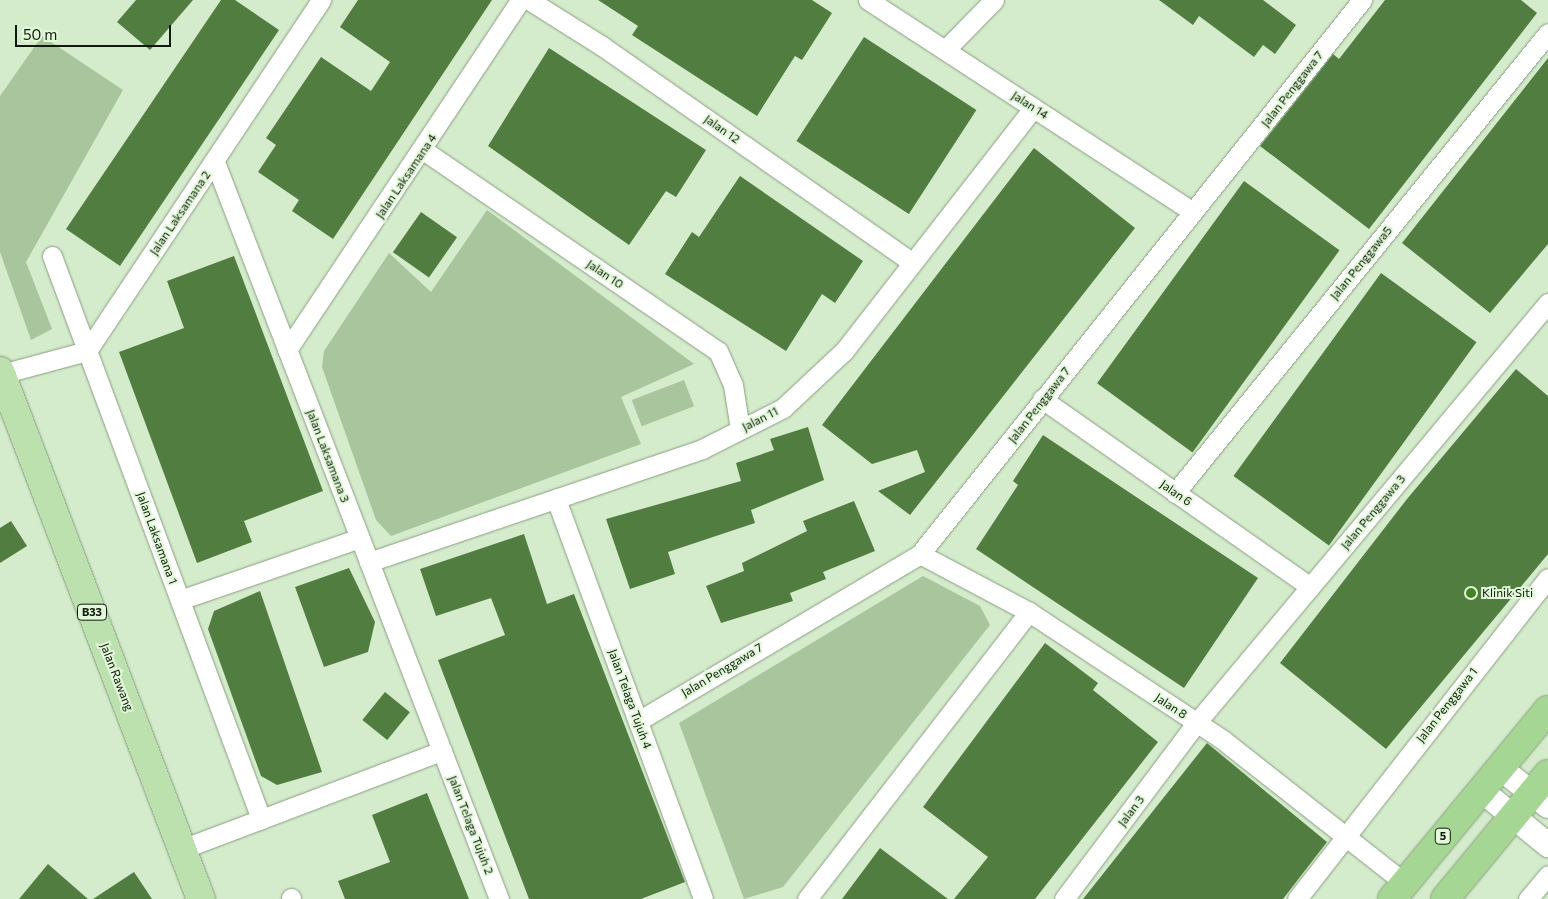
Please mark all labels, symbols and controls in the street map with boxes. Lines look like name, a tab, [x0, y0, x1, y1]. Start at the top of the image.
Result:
scale bar	[18, 15, 174, 47]
text: 50 m	[23, 25, 57, 43]
street label: Jalan Penggawa 7	[1258, 48, 1326, 130]
street label: Jalan 14	[1009, 88, 1051, 122]
street label: Jalan 12	[701, 112, 743, 146]
street label: Jalan Laksamana 4	[372, 131, 440, 221]
street label: Jalan Laksamana 2	[146, 168, 214, 258]
street label: Jalan Penggawa5	[1327, 223, 1395, 303]
street label: Jalan 10	[584, 257, 626, 291]
street label: Jalan Penggawa 7	[1005, 364, 1073, 446]
street label: Jalan 11	[740, 404, 780, 434]
street label: Jalan Laksamana 3	[304, 407, 352, 505]
street label: Jalan Penggawa 3	[1338, 472, 1408, 552]
street label: Jalan 6	[1157, 477, 1195, 509]
street label: Jalan Laksamana 1	[134, 490, 180, 586]
marker: Klinik Siti	[1464, 586, 1478, 600]
place label: Klinik Siti	[1482, 586, 1533, 600]
road number: B33	[76, 604, 108, 620]
street label: Jalan Penggawa 7	[679, 640, 765, 700]
street label: Jalan Rawang	[97, 641, 137, 713]
street label: Jalan Telaga Tujuh 4	[605, 647, 655, 751]
street label: Jalan Penggawa 1	[1413, 665, 1481, 745]
street label: Jalan 8	[1152, 690, 1190, 722]
street label: Jalan Telaga Tujuh 2	[446, 774, 496, 876]
street label: Jalan 3	[1115, 793, 1147, 829]
road number: 5	[1434, 828, 1452, 844]

